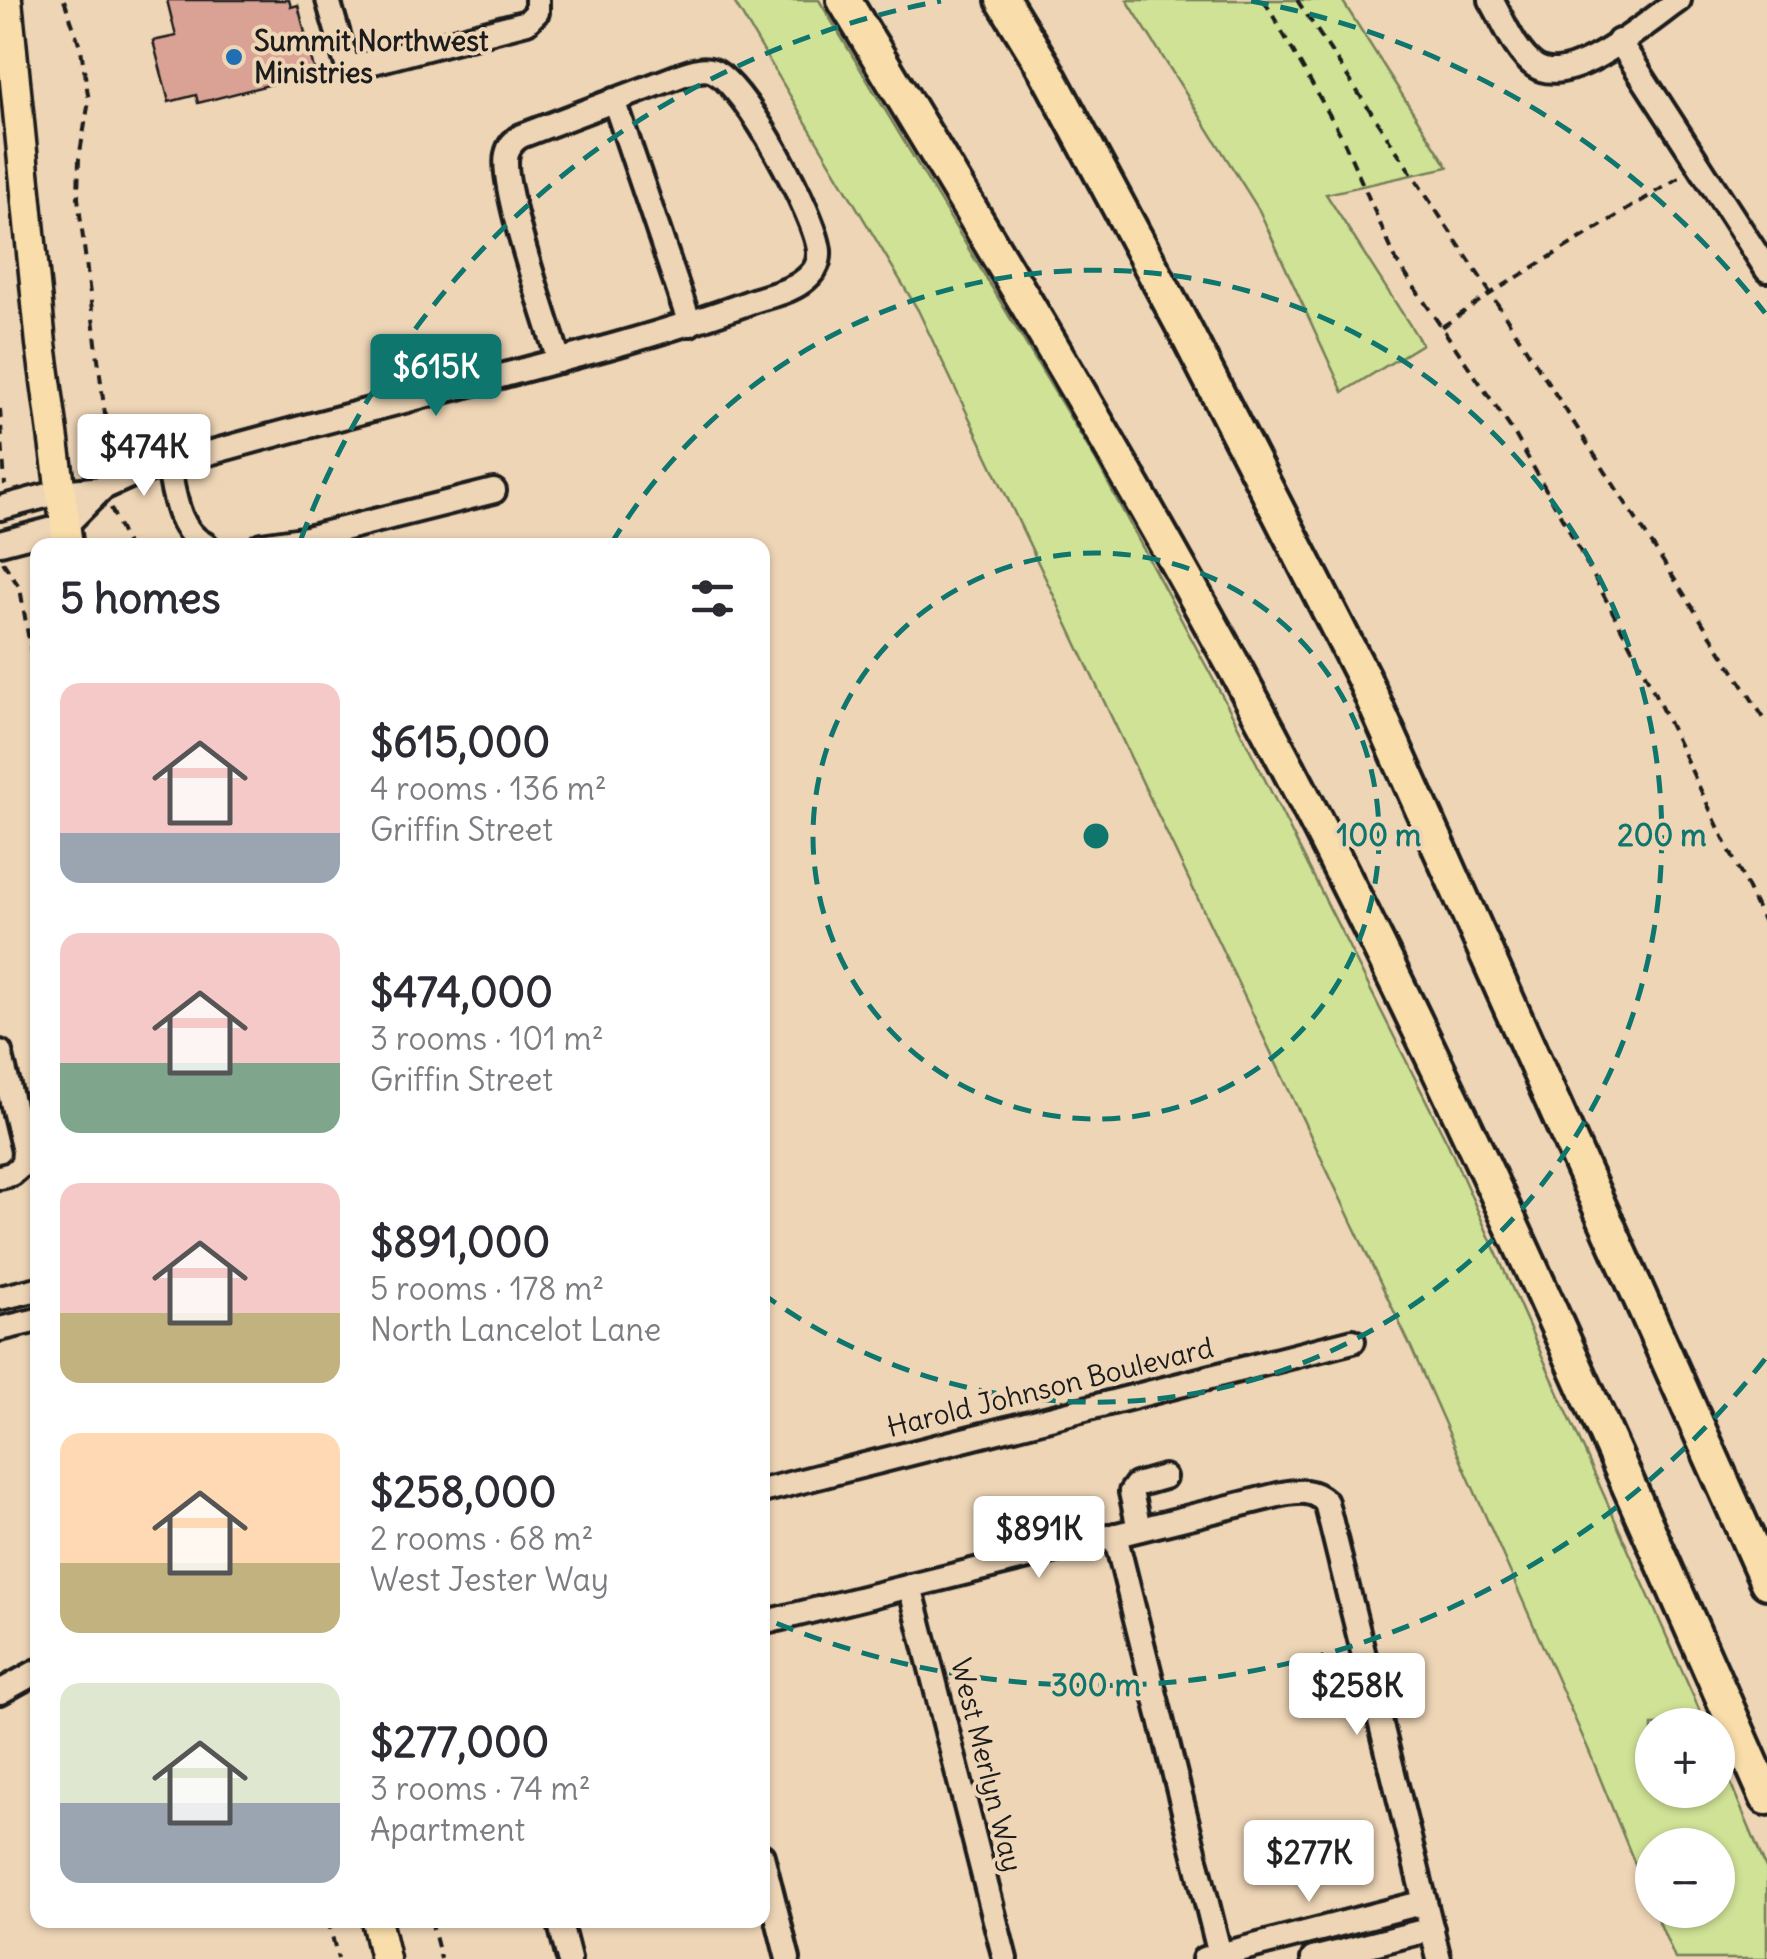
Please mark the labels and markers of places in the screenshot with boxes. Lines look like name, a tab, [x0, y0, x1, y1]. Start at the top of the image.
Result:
place label: Summit Northwest Ministries	[254, 23, 489, 91]
marker: Summit Northwest Ministries	[223, 46, 245, 68]
pin: $615K	[366, 334, 506, 419]
pin: $474K	[74, 414, 214, 499]
centre of rings	[1078, 818, 1114, 854]
pin: $891K	[969, 1496, 1109, 1581]
pin: $258K	[1287, 1653, 1427, 1738]
pin: $277K	[1239, 1820, 1379, 1905]

